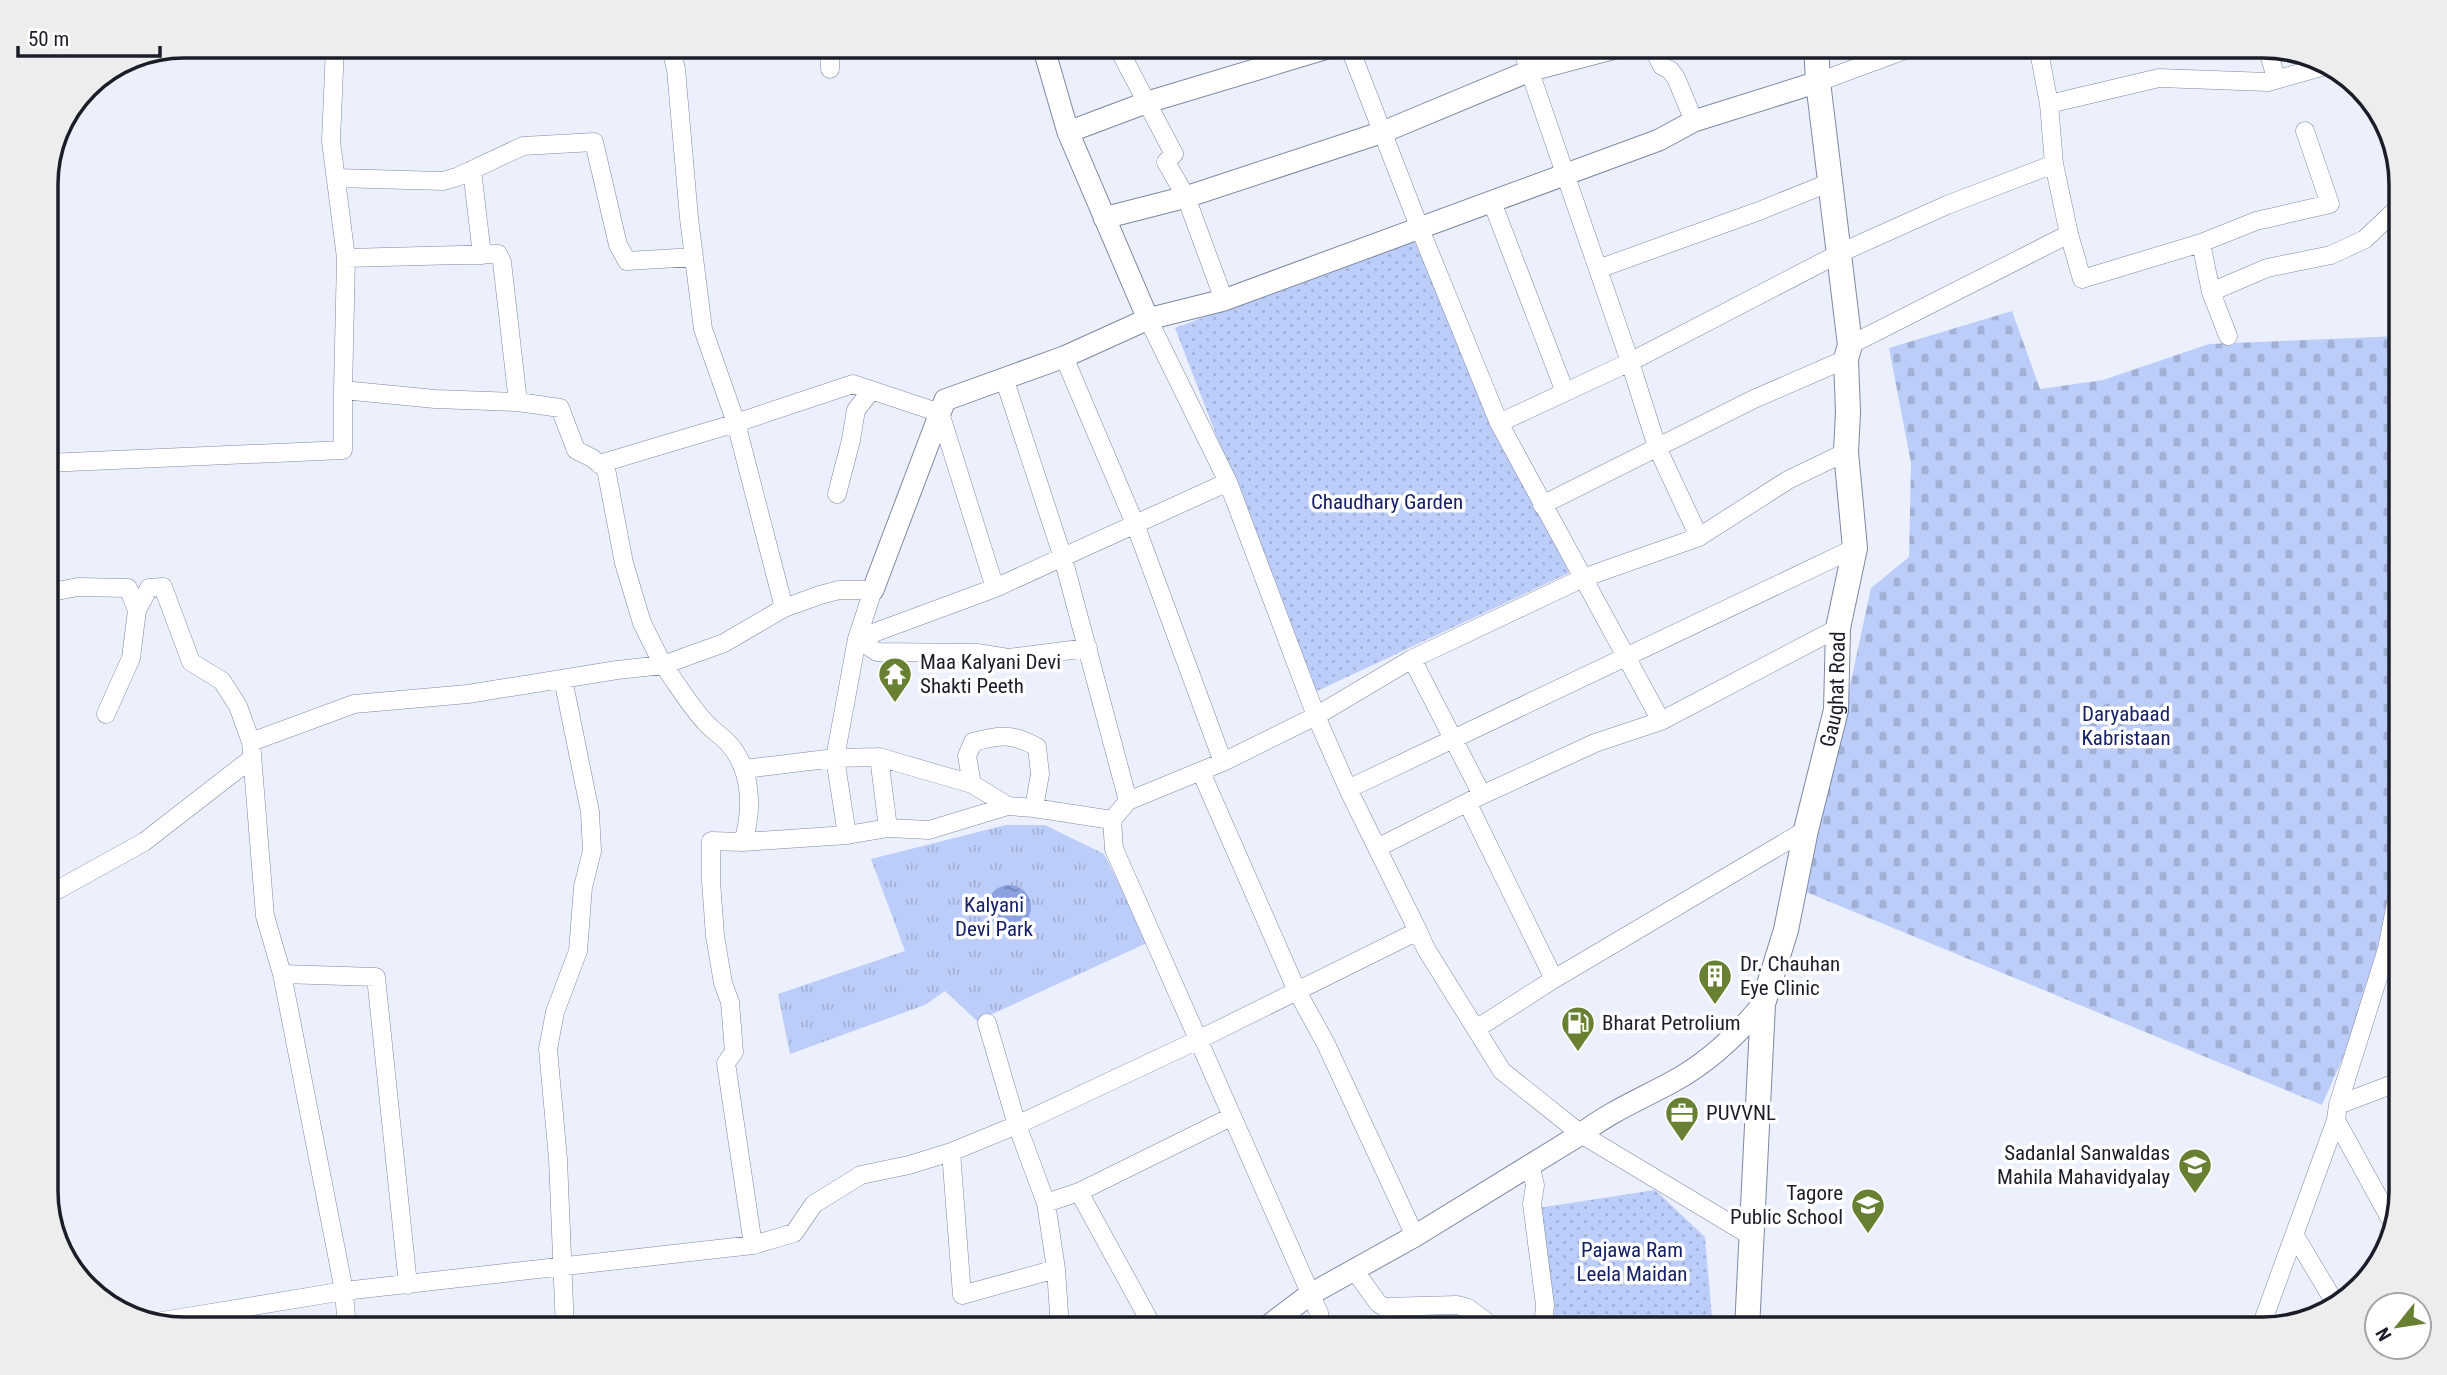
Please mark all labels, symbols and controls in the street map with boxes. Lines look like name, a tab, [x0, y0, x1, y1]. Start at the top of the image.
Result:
scale bar	[18, 14, 159, 58]
text: 50 m	[28, 27, 69, 51]
park label: Chaudhary Garden	[1311, 490, 1463, 514]
street label: Gaughat Road	[1815, 631, 1850, 750]
place label: Maa Kalyani Devi Shakti Peeth	[920, 650, 1061, 698]
temple icon: Maa Kalyani Devi Shakti Peeth	[876, 655, 914, 704]
park label: Daryabaad Kabristaan	[2081, 702, 2171, 750]
park label: Kalyani Devi Park	[955, 893, 1033, 941]
place label: Dr. Chauhan Eye Clinic	[1740, 952, 1840, 1000]
building icon: Dr. Chauhan Eye Clinic	[1696, 957, 1734, 1006]
fuel station icon: Bharat Petrolium	[1559, 1004, 1597, 1053]
place label: Bharat Petrolium	[1602, 1011, 1741, 1035]
office icon: PUVVNL	[1663, 1094, 1701, 1143]
place label: PUVVNL	[1706, 1101, 1776, 1125]
place label: Sadanlal Sanwaldas Mahila Mahavidyalay	[1997, 1141, 2170, 1189]
school or university icon: Sadanlal Sanwaldas Mahila Mahavidyalay	[2176, 1146, 2214, 1195]
place label: Tagore Public School	[1730, 1181, 1843, 1229]
school or university icon: Tagore Public School	[1849, 1186, 1887, 1235]
park label: Pajawa Ram Leela Maidan	[1577, 1238, 1687, 1286]
north arrow	[2363, 1291, 2433, 1361]
text: N	[2371, 1323, 2397, 1345]

